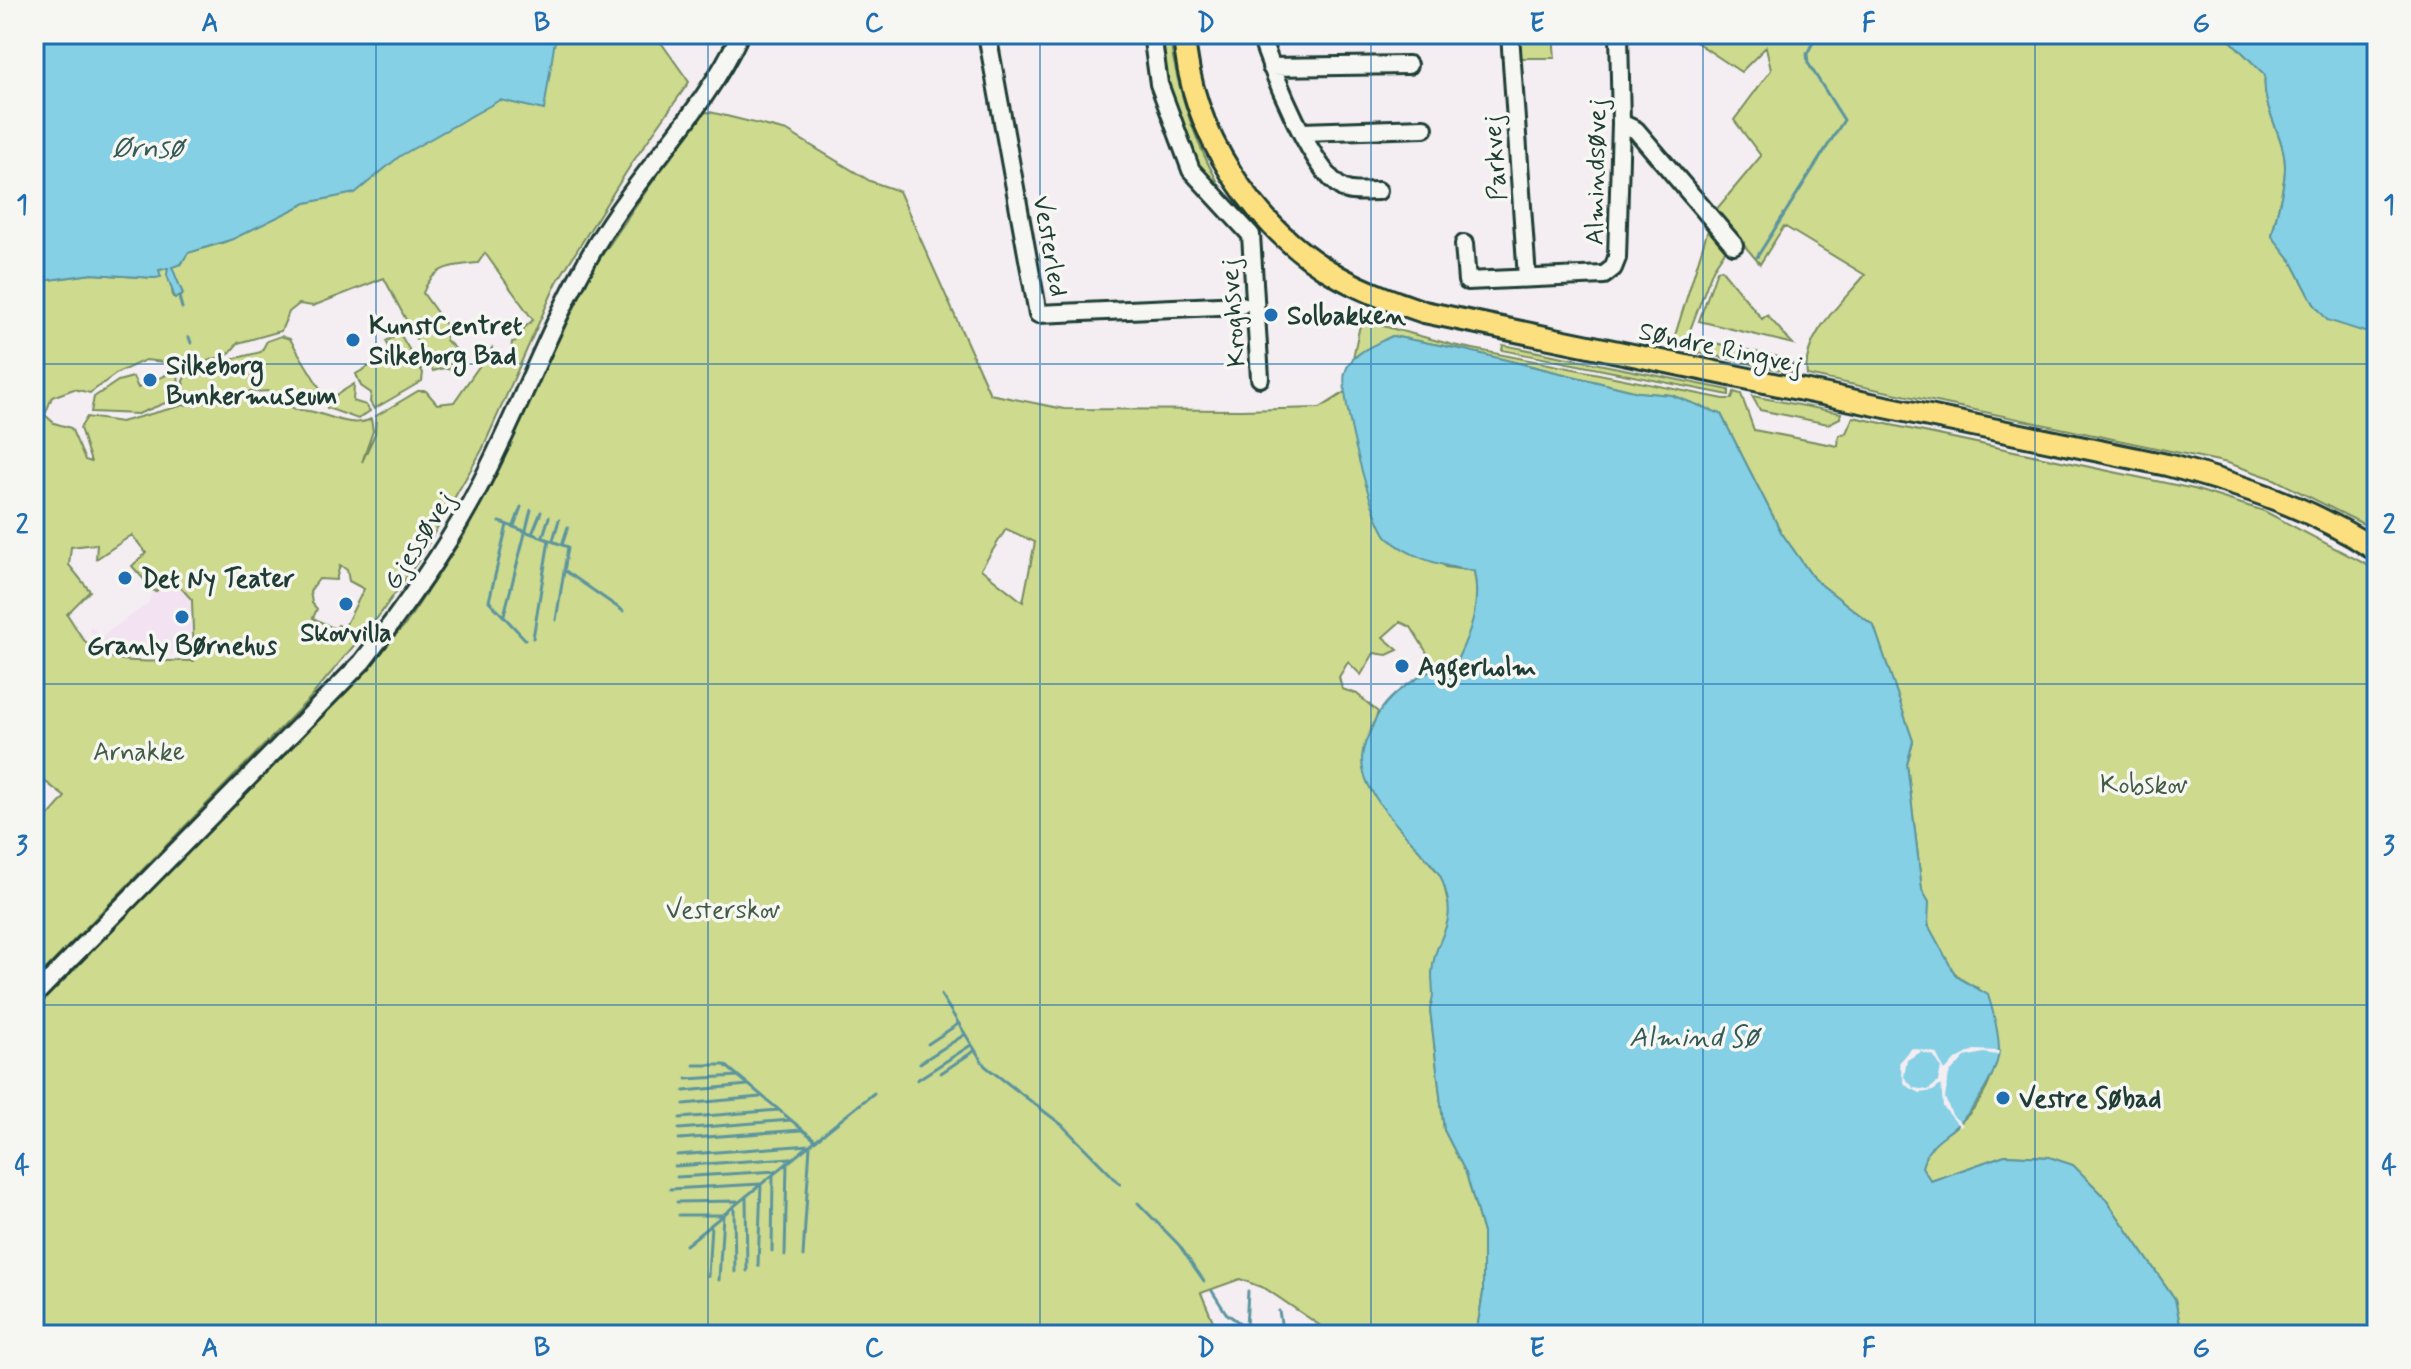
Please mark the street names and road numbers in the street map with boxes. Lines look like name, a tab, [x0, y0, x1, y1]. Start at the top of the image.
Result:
street label: Almindsøvej	[1579, 98, 1615, 246]
street label: Parkvej	[1476, 114, 1516, 202]
street label: Vesterled	[1023, 193, 1075, 300]
street label: Kroghsvej	[1213, 257, 1255, 368]
street label: Søndre Ringvej	[1635, 315, 1806, 385]
street label: Gjessøvej	[376, 485, 463, 597]

